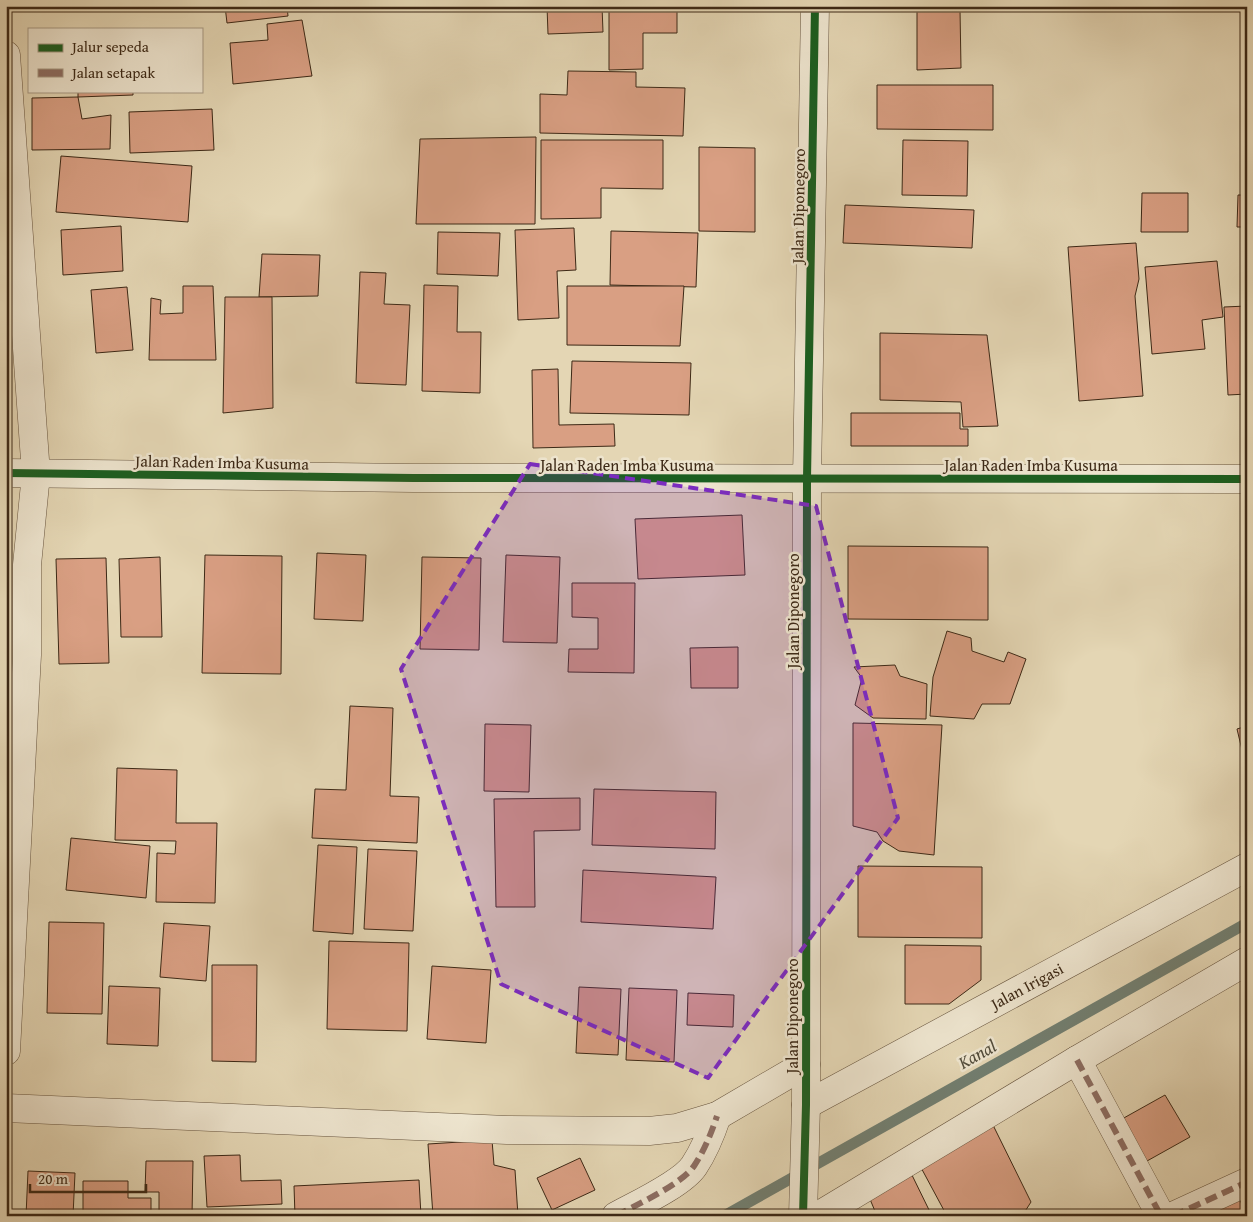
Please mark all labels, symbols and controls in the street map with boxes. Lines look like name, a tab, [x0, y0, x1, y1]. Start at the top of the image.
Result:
legend	[28, 28, 202, 92]
text: Jalur sepeda	[70, 36, 149, 57]
text: Jalan setapak	[70, 62, 155, 83]
street label: Jalan Diponegoro	[785, 148, 811, 266]
street label: Jalan Raden Imba Kusuma	[133, 448, 309, 476]
street label: Jalan Raden Imba Kusuma	[538, 453, 714, 477]
street label: Jalan Raden Imba Kusuma	[942, 453, 1118, 477]
street label: Jalan Diponegoro	[781, 553, 805, 671]
street label: Jalan Irigasi	[984, 956, 1068, 1016]
street label: Jalan Diponegoro	[780, 958, 804, 1076]
water label: Kanal	[952, 1032, 1002, 1076]
scale bar	[30, 1162, 146, 1194]
text: 20 m	[38, 1168, 69, 1189]

